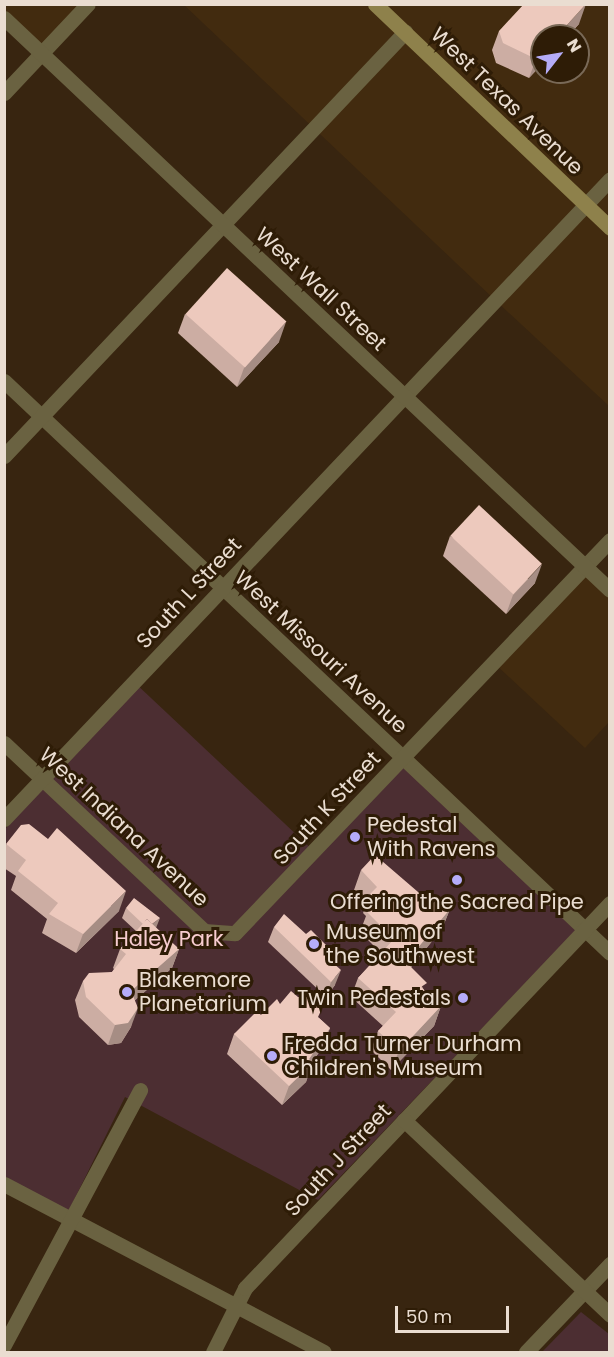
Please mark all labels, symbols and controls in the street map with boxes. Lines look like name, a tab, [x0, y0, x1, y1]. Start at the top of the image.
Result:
street label: West Texas Avenue	[426, 22, 588, 180]
north arrow	[530, 24, 590, 84]
text: N	[561, 34, 587, 57]
street label: West Wall Street	[250, 222, 392, 356]
street label: South L Street	[131, 532, 247, 654]
street label: West Missouri Avenue	[229, 565, 413, 739]
street label: West Indiana Avenue	[34, 742, 214, 912]
street label: South K Street	[268, 746, 386, 870]
place label: Pedestal With Ravens	[367, 812, 496, 862]
marker: Pedestal With Ravens	[348, 830, 362, 844]
marker: Offering the Sacred Pipe	[450, 873, 464, 887]
place label: Offering the Sacred Pipe	[330, 889, 584, 915]
place label: Museum of the Southwest	[326, 919, 475, 969]
park label: Haley Park	[114, 926, 224, 952]
marker: Museum of the Southwest	[307, 937, 321, 951]
place label: Blakemore Planetarium	[139, 967, 267, 1017]
marker: Blakemore Planetarium	[120, 985, 134, 999]
place label: Twin Pedestals	[297, 985, 451, 1011]
marker: Twin Pedestals	[456, 991, 470, 1005]
place label: Fredda Turner Durham Children's Museum	[284, 1031, 522, 1081]
marker: Fredda Turner Durham Children's Museum	[265, 1049, 279, 1063]
street label: South J Street	[280, 1099, 396, 1221]
scale bar	[398, 1294, 512, 1332]
text: 50 m	[406, 1304, 452, 1329]

